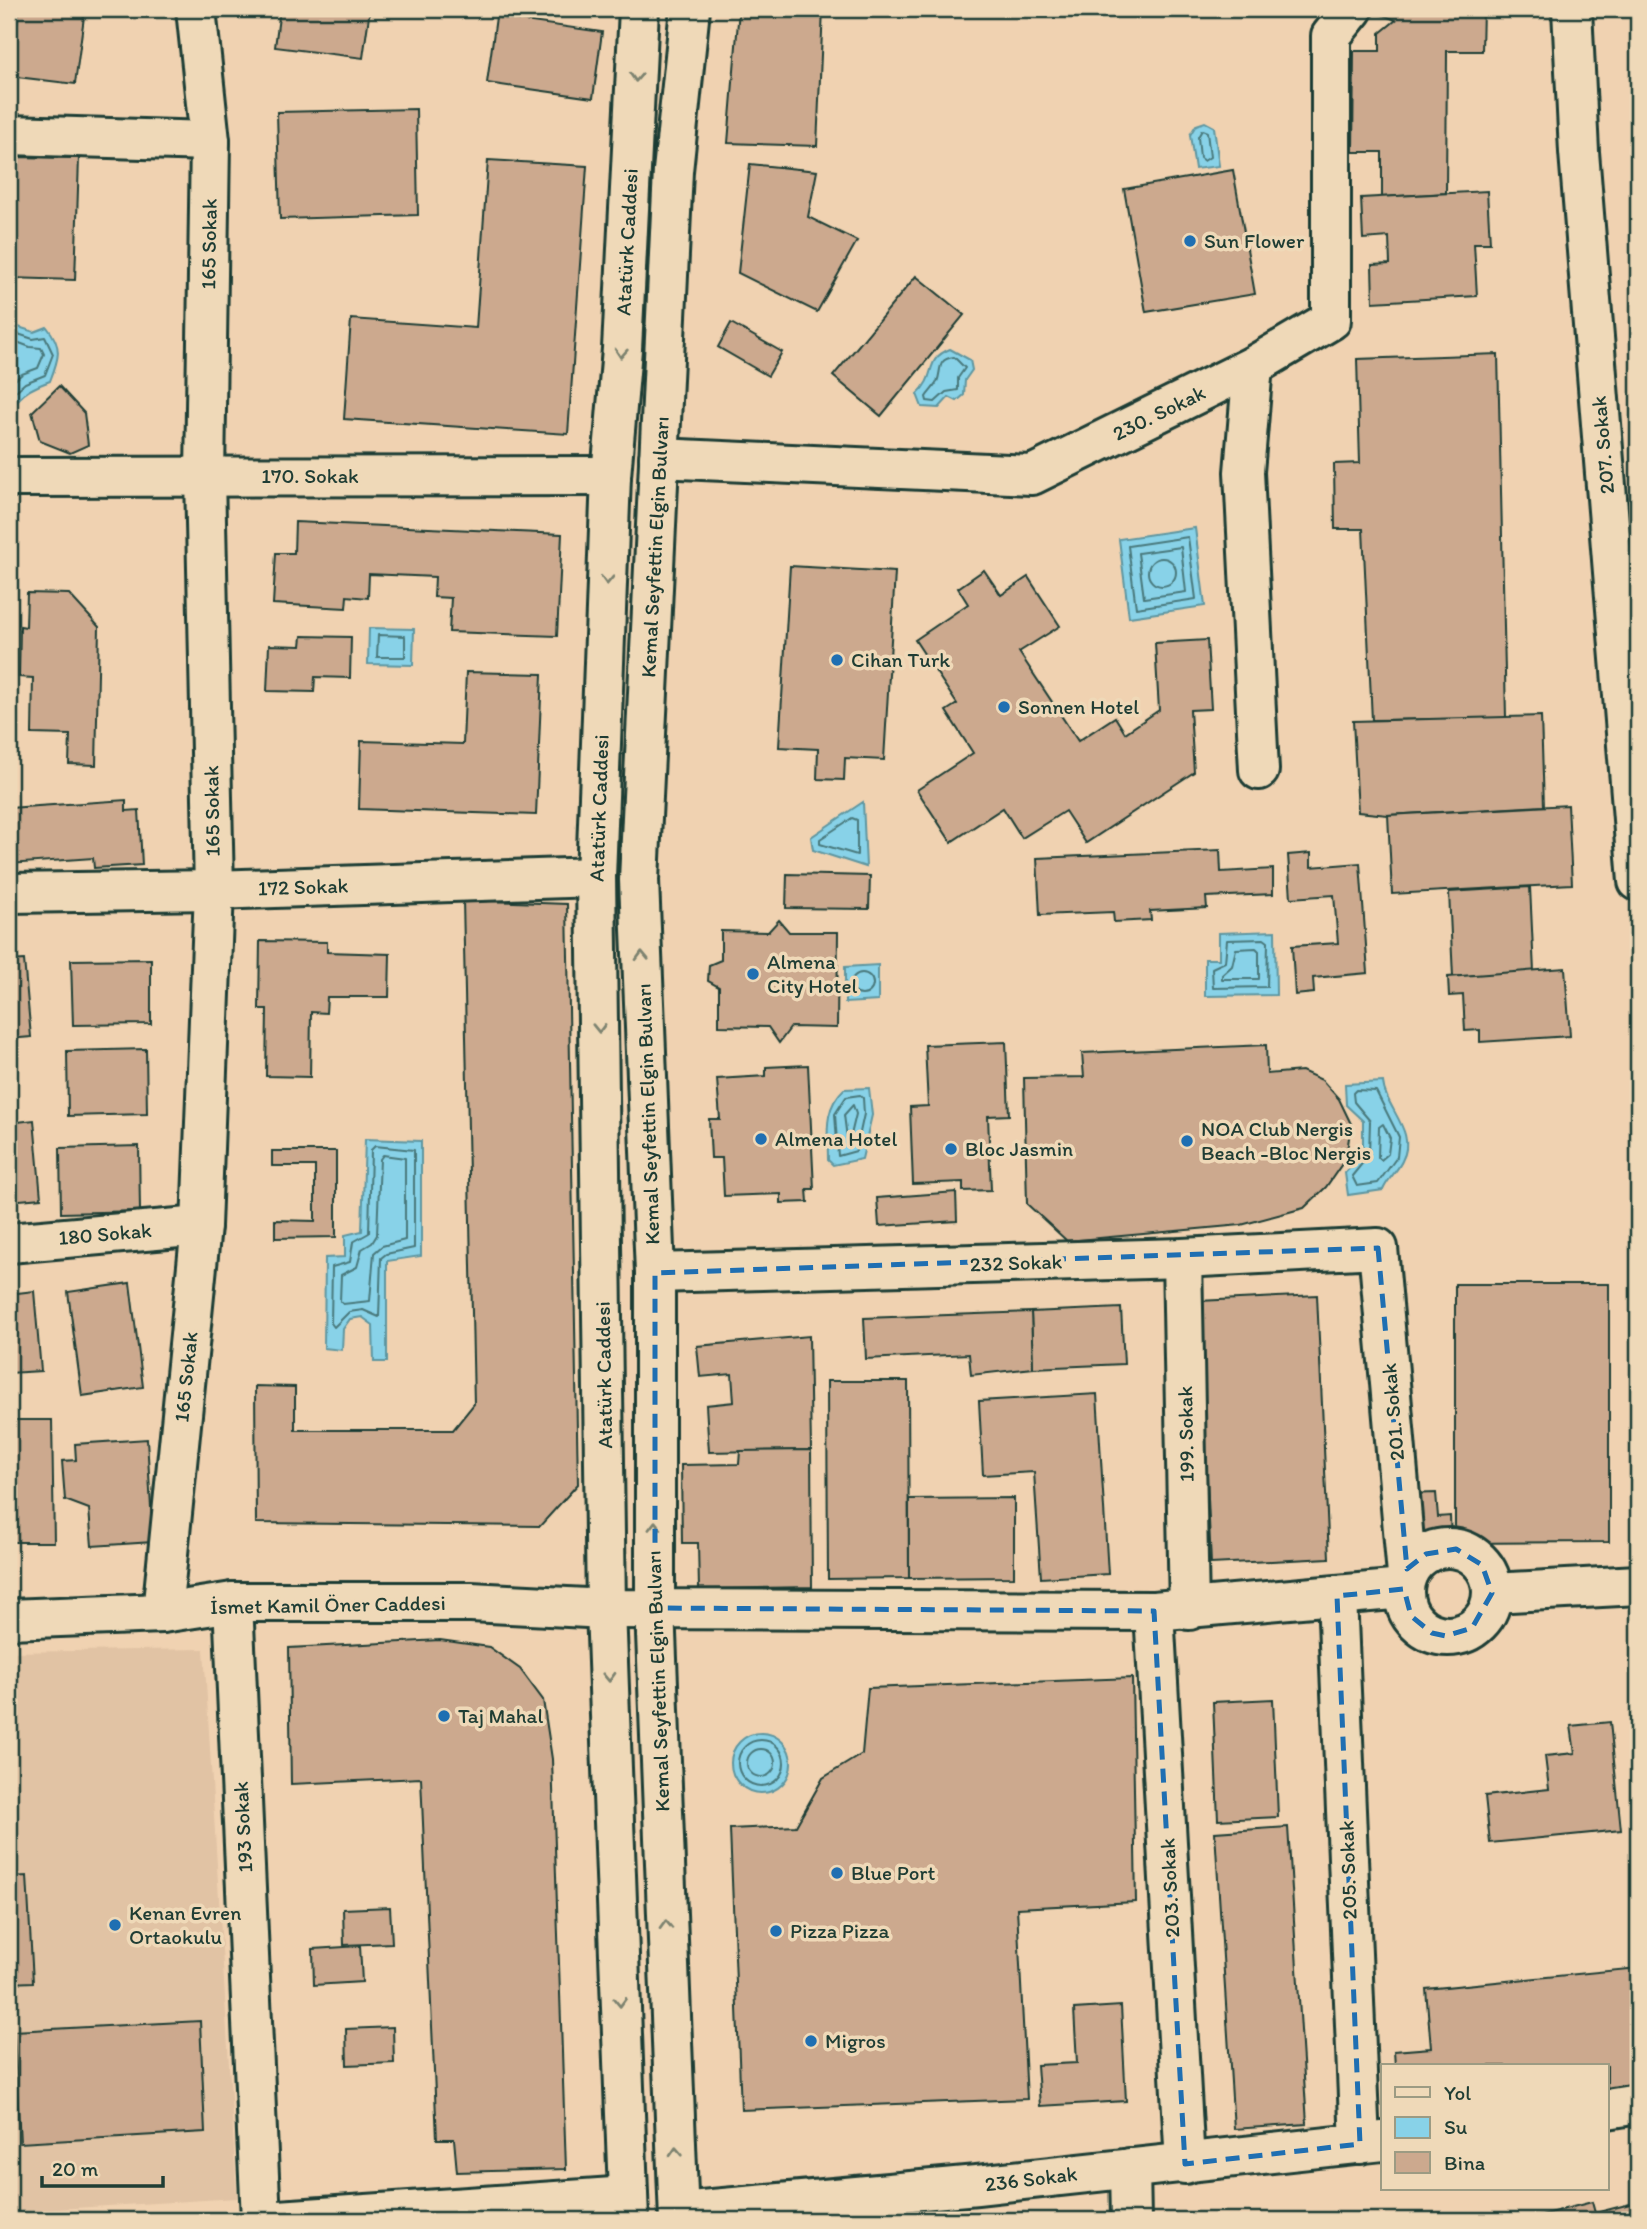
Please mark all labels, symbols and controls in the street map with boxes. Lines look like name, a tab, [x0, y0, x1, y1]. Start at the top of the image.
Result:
one-way arrow	[628, 72, 643, 83]
street label: Atatürk Caddesi	[610, 168, 643, 316]
street label: 165 Sokak	[195, 198, 222, 290]
place label: Sun Flower	[1204, 228, 1305, 253]
marker: Sun Flower	[1182, 233, 1198, 249]
one-way arrow	[614, 348, 629, 359]
street label: 230. Sokak	[1108, 379, 1209, 446]
street label: 207. Sokak	[1586, 394, 1619, 495]
street label: Kemal Seyfettin Elgin Bulvarı	[635, 416, 674, 678]
street label: 170. Sokak	[261, 463, 359, 488]
one-way arrow	[600, 575, 615, 586]
place label: Cihan Turk	[851, 647, 950, 672]
marker: Cihan Turk	[829, 652, 845, 668]
place label: Sonnen Hotel	[1018, 694, 1139, 719]
marker: Sonnen Hotel	[996, 699, 1012, 715]
street label: Atatürk Caddesi	[583, 734, 614, 882]
street label: 165 Sokak	[198, 765, 225, 857]
street label: 172 Sokak	[257, 872, 349, 901]
place label: Almena City Hotel	[767, 949, 858, 998]
one-way arrow	[635, 950, 650, 961]
marker: Almena City Hotel	[745, 966, 761, 982]
street label: Kemal Seyfettin Elgin Bulvarı	[630, 983, 665, 1245]
one-way arrow	[591, 1023, 607, 1034]
place label: NOA Club Nergis Beach -Bloc Nergis	[1201, 1116, 1371, 1165]
place label: Almena Hotel	[775, 1126, 897, 1151]
marker: Almena Hotel	[753, 1131, 769, 1147]
marker: NOA Club Nergis Beach -Bloc Nergis	[1179, 1133, 1195, 1149]
place label: Bloc Jasmin	[965, 1136, 1073, 1161]
marker: Bloc Jasmin	[943, 1141, 959, 1157]
street label: 180 Sokak	[57, 1217, 153, 1250]
street label: 232 Sokak	[969, 1248, 1063, 1277]
street label: Atatürk Caddesi	[590, 1301, 617, 1449]
street label: 165 Sokak	[168, 1330, 203, 1424]
street label: 201. Sokak	[1376, 1362, 1409, 1462]
street label: 199. Sokak	[1172, 1385, 1199, 1482]
one-way arrow	[647, 1520, 663, 1531]
street label: Kemal Seyfettin Elgin Bulvarı	[640, 1550, 675, 1812]
street label: İsmet Kamil Öner Caddesi	[210, 1590, 446, 1619]
one-way arrow	[601, 1672, 616, 1683]
place label: Taj Mahal	[458, 1703, 543, 1728]
marker: Taj Mahal	[436, 1708, 452, 1724]
street label: 193 Sokak	[228, 1780, 257, 1873]
street label: 205. Sokak	[1333, 1820, 1362, 1920]
street label: 203. Sokak	[1154, 1837, 1185, 1939]
place label: Blue Port	[851, 1860, 935, 1885]
marker: Blue Port	[829, 1865, 845, 1881]
place label: Kenan Evren Ortaokulu	[129, 1900, 241, 1949]
marker: Kenan Evren Ortaokulu	[107, 1917, 123, 1933]
place label: Pizza Pizza	[790, 1918, 890, 1943]
one-way arrow	[658, 1919, 673, 1930]
marker: Pizza Pizza	[768, 1923, 784, 1939]
one-way arrow	[613, 1997, 628, 2008]
place label: Migros	[825, 2028, 886, 2053]
marker: Migros	[803, 2033, 819, 2049]
legend	[1381, 2064, 1608, 2190]
text: Yol	[1444, 2080, 1471, 2105]
text: Su	[1444, 2114, 1468, 2139]
scale bar	[42, 2145, 163, 2189]
one-way arrow	[669, 2146, 684, 2157]
text: Bina	[1444, 2150, 1485, 2175]
text: 20 m	[52, 2156, 99, 2181]
street label: 236 Sokak	[983, 2160, 1079, 2197]

